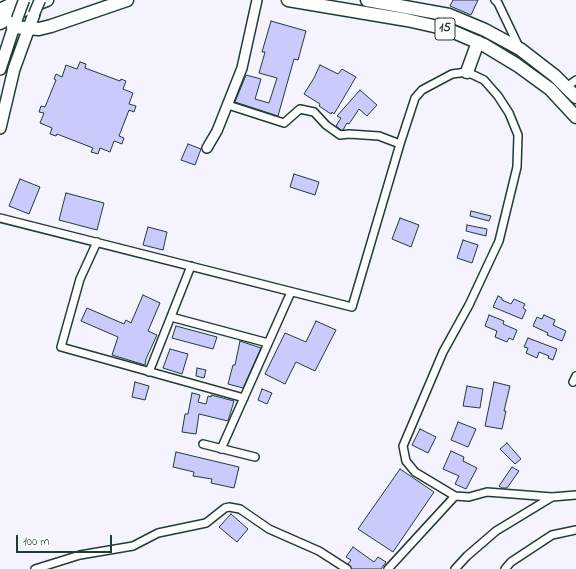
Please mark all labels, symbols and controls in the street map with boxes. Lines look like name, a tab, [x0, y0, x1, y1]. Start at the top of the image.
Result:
road number: 15	[435, 18, 455, 40]
scale bar	[18, 527, 114, 553]
text: 100 m	[23, 533, 50, 551]

